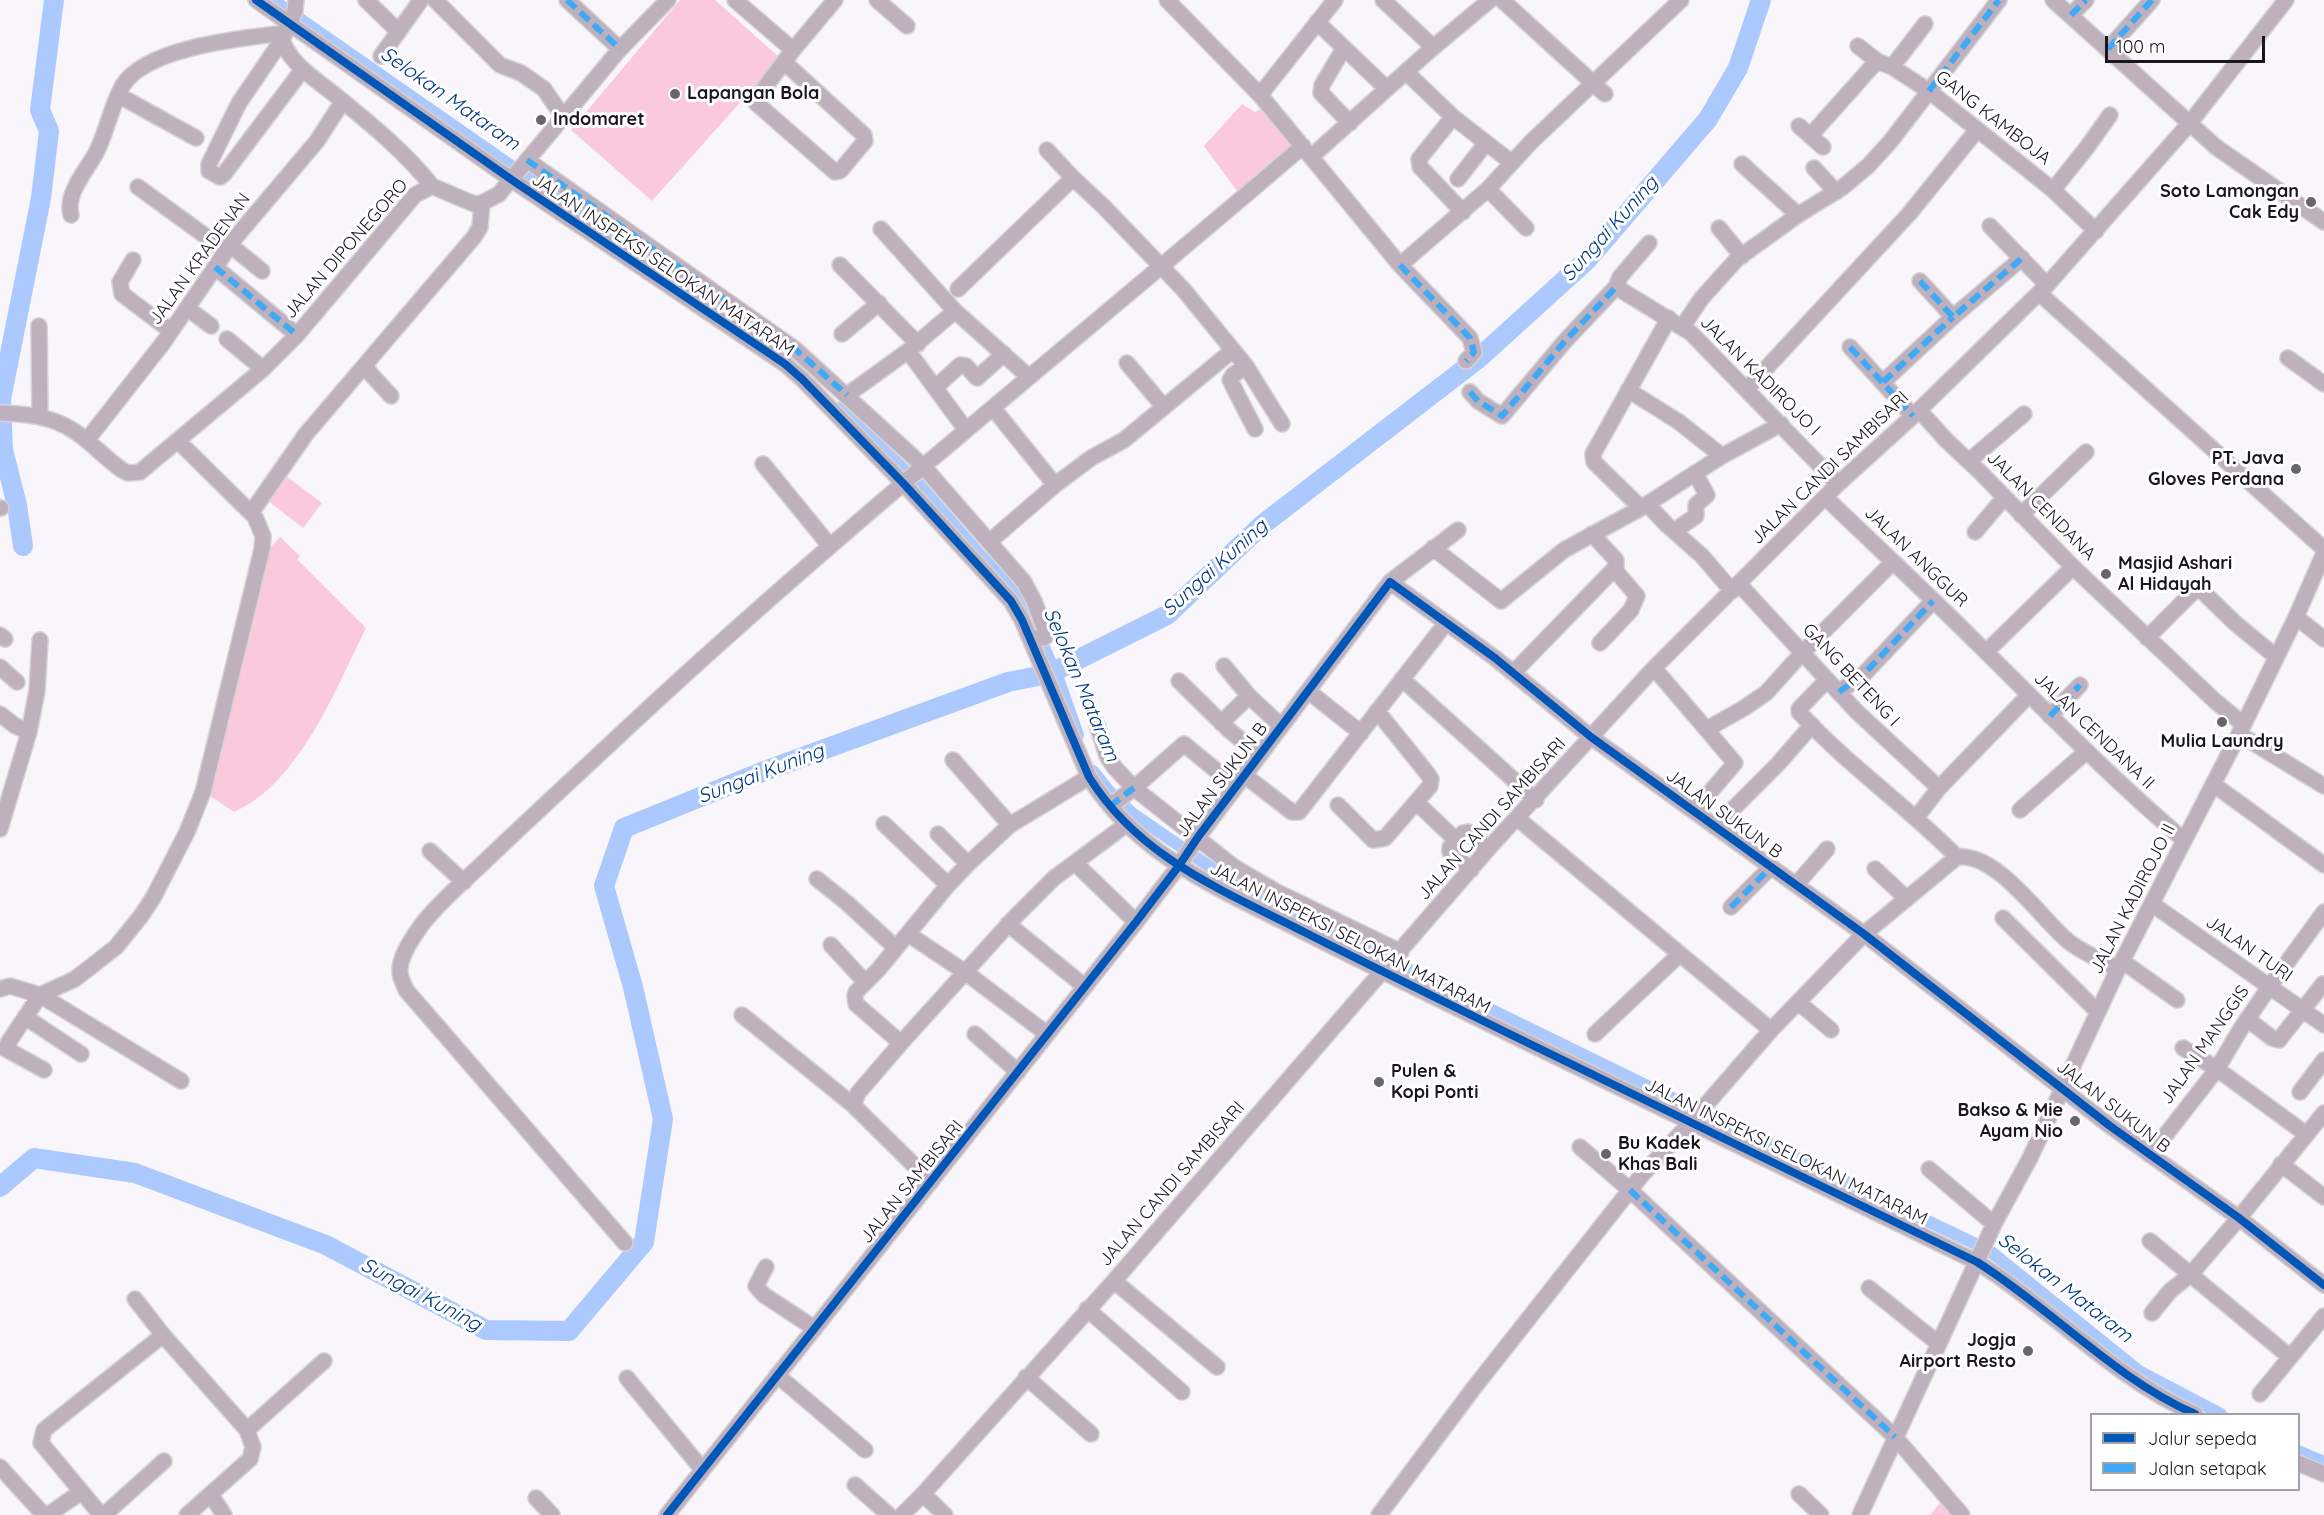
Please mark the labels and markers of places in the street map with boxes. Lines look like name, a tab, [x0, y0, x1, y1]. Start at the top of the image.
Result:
place label: Lapangan Bola	[687, 83, 819, 105]
marker: Lapangan Bola	[668, 87, 682, 101]
place label: Indomaret	[553, 109, 645, 131]
marker: Indomaret	[534, 113, 548, 127]
place label: Soto Lamongan Cak Edy	[2160, 181, 2299, 224]
marker: Soto Lamongan Cak Edy	[2304, 195, 2318, 209]
place label: PT. Java Gloves Perdana	[2148, 448, 2284, 490]
marker: PT. Java Gloves Perdana	[2289, 462, 2303, 476]
place label: Masjid Ashari Al Hidayah	[2118, 553, 2232, 596]
marker: Masjid Ashari Al Hidayah	[2099, 567, 2113, 581]
marker: Mulia Laundry	[2215, 715, 2229, 729]
place label: Mulia Laundry	[2161, 731, 2283, 753]
place label: Pulen & Kopi Ponti	[1391, 1061, 1478, 1104]
marker: Pulen & Kopi Ponti	[1372, 1075, 1386, 1089]
place label: Bakso & Mie Ayam Nio	[1957, 1100, 2063, 1142]
marker: Bakso & Mie Ayam Nio	[2068, 1114, 2082, 1128]
place label: Bu Kadek Khas Bali	[1618, 1133, 1701, 1176]
marker: Bu Kadek Khas Bali	[1599, 1147, 1613, 1161]
place label: Jogja Airport Resto	[1900, 1330, 2016, 1372]
marker: Jogja Airport Resto	[2021, 1344, 2035, 1358]

